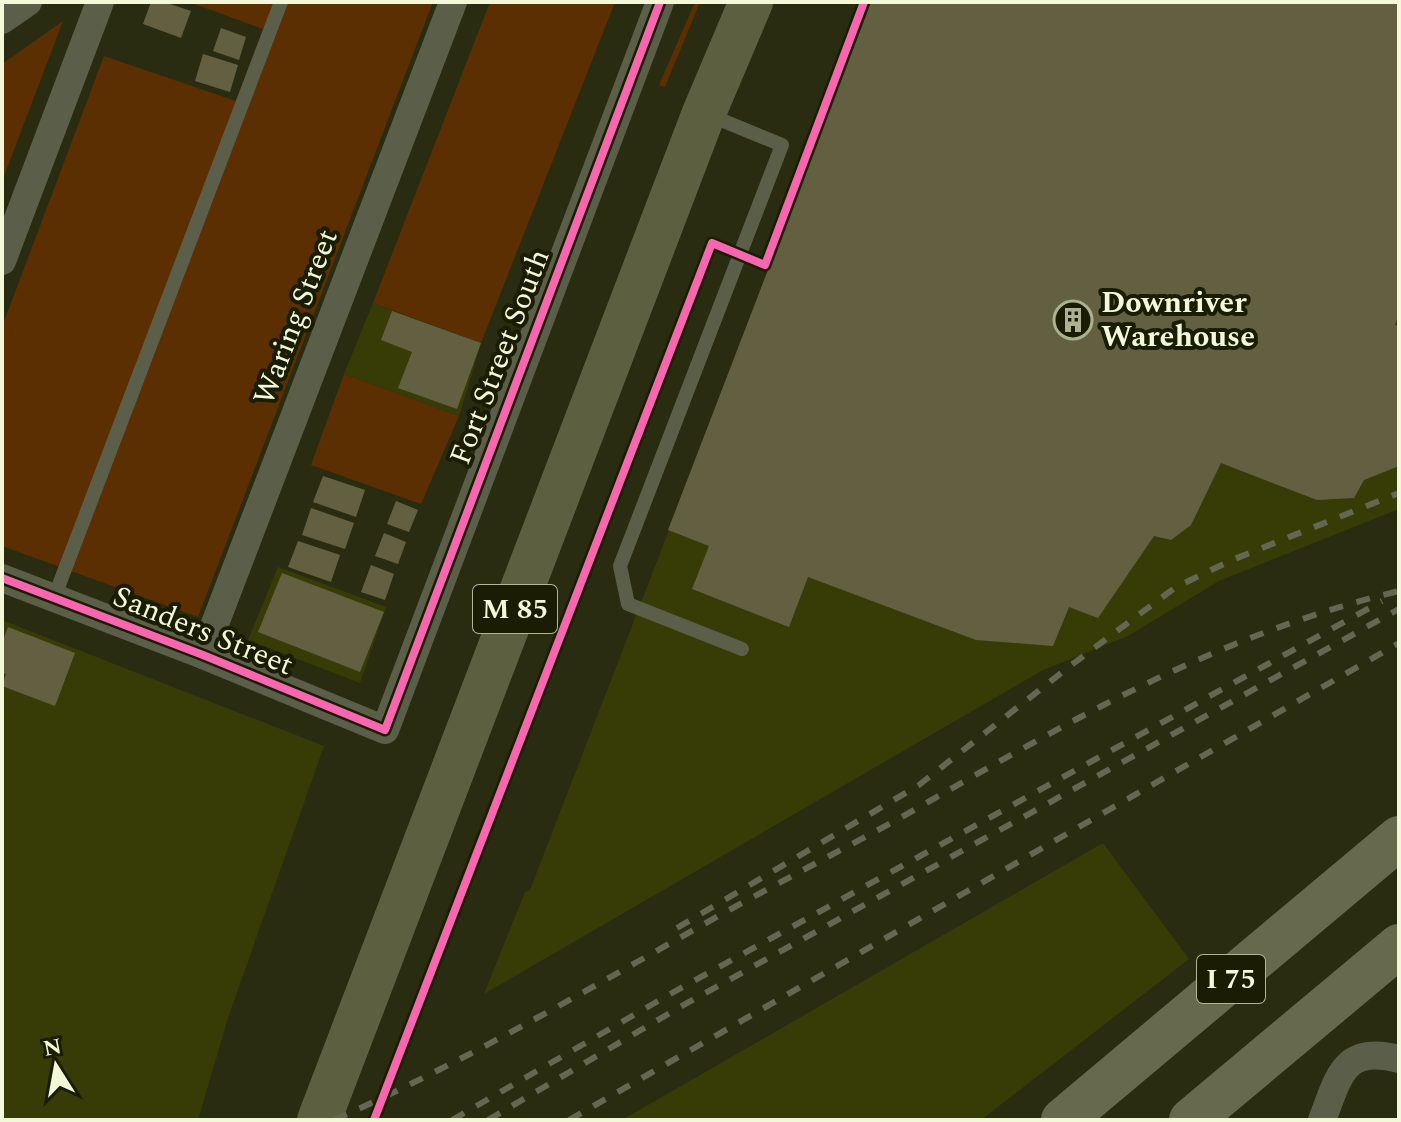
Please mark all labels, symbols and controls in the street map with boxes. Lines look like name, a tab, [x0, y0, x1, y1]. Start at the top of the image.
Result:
street label: Waring Street	[241, 223, 351, 411]
street label: Fort Street South	[438, 243, 562, 471]
place label: Downriver Warehouse	[1101, 280, 1255, 360]
building icon: Downriver Warehouse	[1052, 299, 1094, 341]
street label: Sanders Street	[106, 574, 300, 688]
road number: M 85	[473, 585, 557, 633]
road number: I 75	[1197, 955, 1265, 1003]
north arrow	[16, 1026, 96, 1106]
text: N	[41, 1030, 64, 1066]

